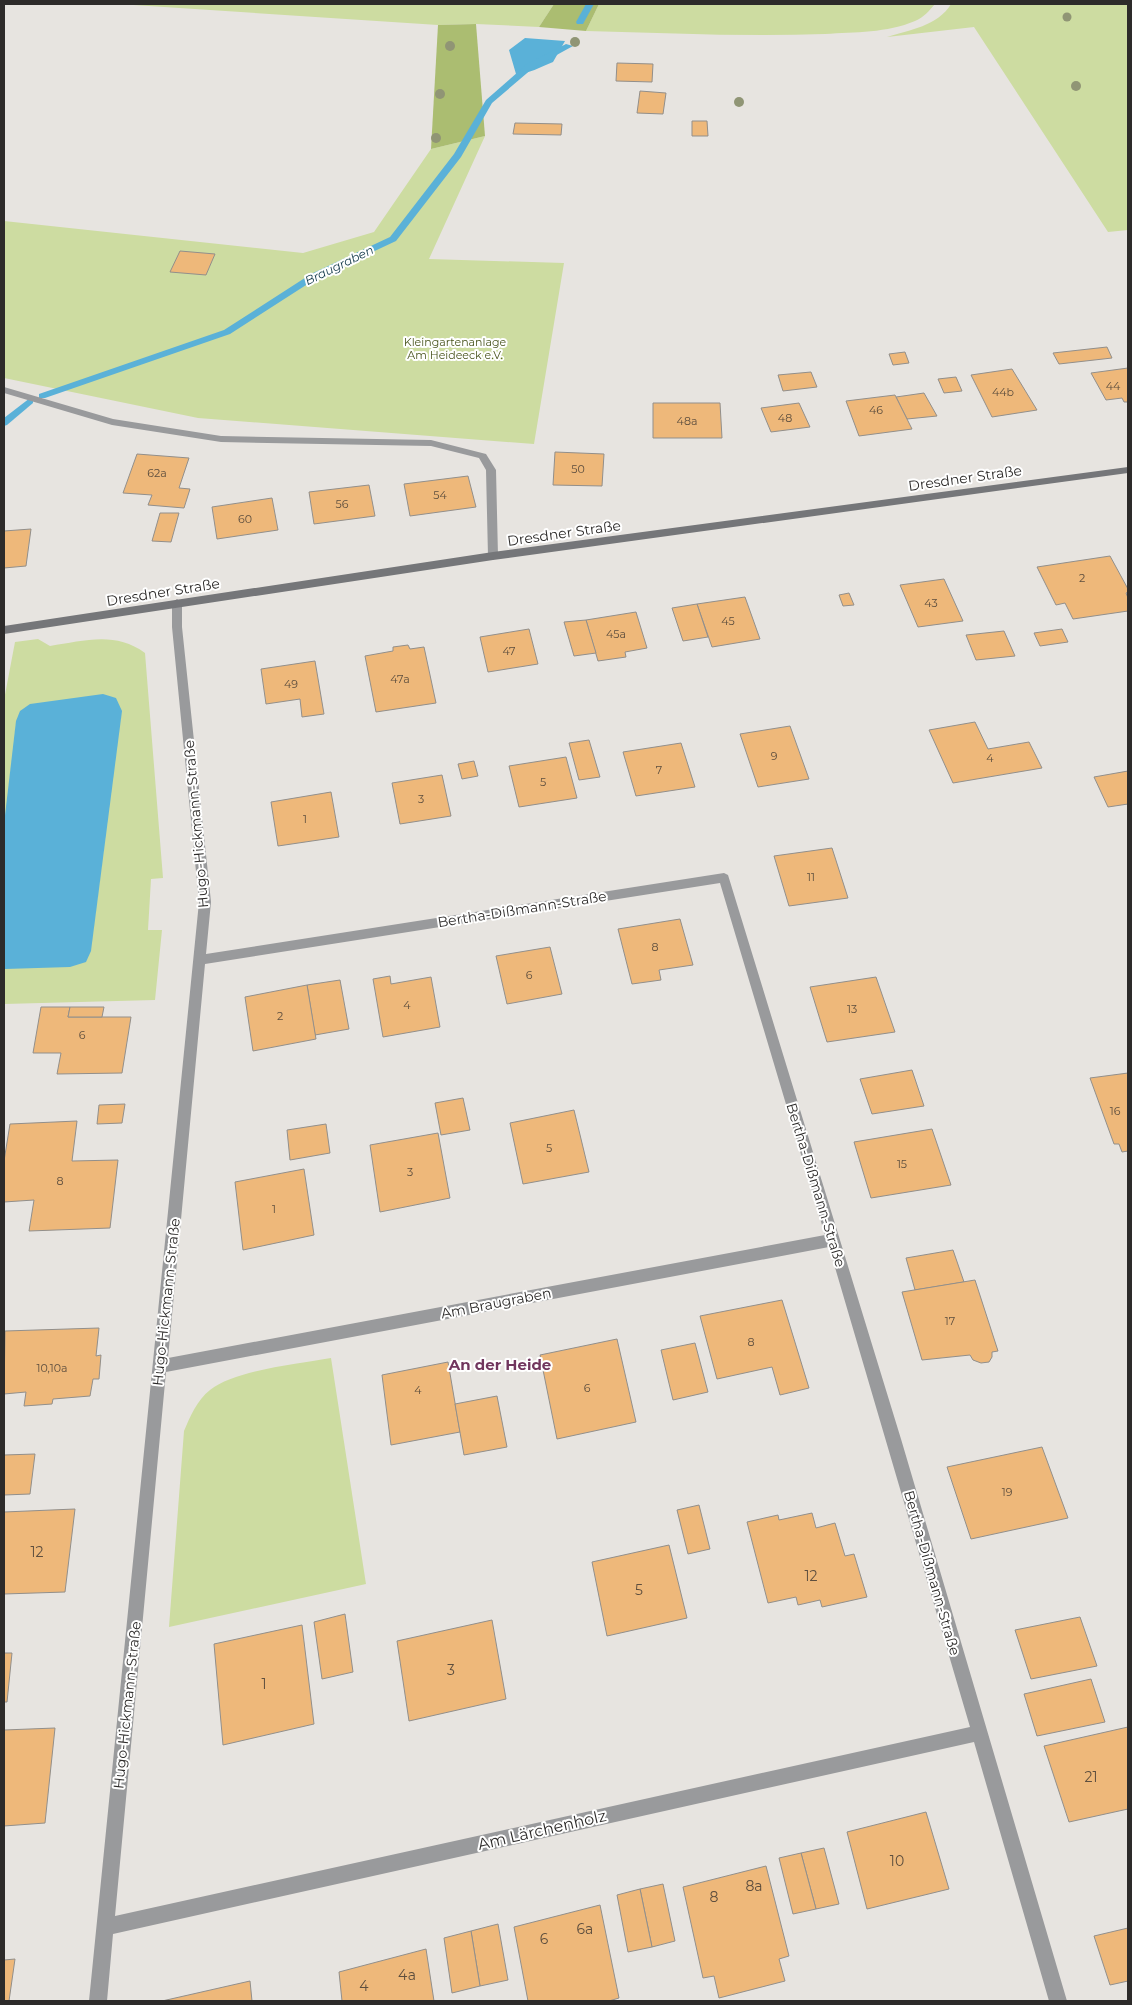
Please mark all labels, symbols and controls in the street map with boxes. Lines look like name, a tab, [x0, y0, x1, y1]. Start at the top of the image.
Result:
water label: Braugraben	[302, 242, 376, 288]
park label: Kleingartenanlage Am Heideeck e.V.	[404, 335, 507, 362]
house number: 44	[1106, 379, 1121, 393]
house number: 44b	[992, 385, 1014, 399]
house number: 46	[869, 403, 883, 417]
house number: 48	[778, 411, 792, 425]
house number: 48a	[677, 414, 697, 428]
street label: Dresdner Straße	[907, 461, 1023, 495]
house number: 50	[571, 462, 585, 476]
house number: 62a	[147, 466, 167, 480]
house number: 54	[433, 488, 447, 502]
house number: 56	[336, 497, 349, 511]
house number: 60	[238, 512, 252, 526]
street label: Dresdner Straße	[506, 516, 622, 550]
house number: 2	[1079, 571, 1085, 585]
street label: Dresdner Straße	[105, 574, 221, 610]
house number: 43	[924, 596, 938, 610]
house number: 45	[721, 614, 735, 628]
house number: 45a	[606, 627, 626, 641]
house number: 47	[502, 644, 516, 658]
house number: 47a	[390, 672, 410, 686]
house number: 49	[284, 677, 298, 691]
street label: Hugo-Hickmann-Straße	[180, 739, 212, 909]
house number: 9	[771, 749, 778, 763]
house number: 4	[986, 751, 994, 765]
house number: 7	[656, 763, 662, 777]
house number: 5	[540, 775, 546, 789]
house number: 3	[418, 792, 424, 806]
house number: 1	[303, 812, 307, 826]
house number: 11	[807, 870, 815, 884]
street label: Bertha-Dißmann-Straße	[436, 887, 608, 931]
house number: 8	[651, 940, 659, 954]
house number: 6	[526, 968, 533, 982]
house number: 4	[403, 998, 411, 1012]
house number: 13	[847, 1002, 857, 1016]
house number: 2	[277, 1009, 283, 1023]
house number: 6	[79, 1028, 86, 1042]
street label: Bertha-Dißmann-Straße	[782, 1101, 850, 1269]
house number: 16	[1110, 1104, 1121, 1118]
house number: 5	[546, 1141, 552, 1155]
house number: 15	[897, 1157, 907, 1171]
house number: 3	[407, 1165, 413, 1179]
house number: 8	[56, 1174, 64, 1188]
house number: 1	[272, 1202, 276, 1216]
street label: Hugo-Hickmann-Straße	[148, 1217, 184, 1387]
street label: Am Braugraben	[439, 1283, 553, 1323]
house number: 17	[945, 1314, 955, 1328]
house number: 8	[747, 1335, 755, 1349]
district label: An der Heide	[448, 1355, 551, 1374]
house number: 10,10a	[36, 1361, 68, 1375]
house number: 6	[584, 1381, 591, 1395]
house number: 4	[414, 1383, 422, 1397]
house number: 19	[1002, 1485, 1013, 1499]
street label: Bertha-Dißmann-Straße	[900, 1488, 964, 1658]
house number: 12	[30, 1543, 44, 1561]
house number: 12	[804, 1567, 818, 1585]
house number: 5	[635, 1581, 643, 1599]
street label: Hugo-Hickmann-Straße	[109, 1620, 145, 1790]
house number: 3	[447, 1661, 455, 1679]
house number: 1	[261, 1675, 267, 1693]
house number: 21	[1084, 1768, 1098, 1786]
street label: Am Lärchenholz	[476, 1806, 608, 1854]
house number: 10	[890, 1852, 904, 1870]
house number: 8a	[745, 1877, 763, 1895]
house number: 8	[710, 1888, 719, 1906]
house number: 6a	[577, 1920, 593, 1938]
house number: 6	[540, 1930, 549, 1948]
house number: 4a	[398, 1966, 416, 1984]
house number: 4	[359, 1977, 369, 1995]

